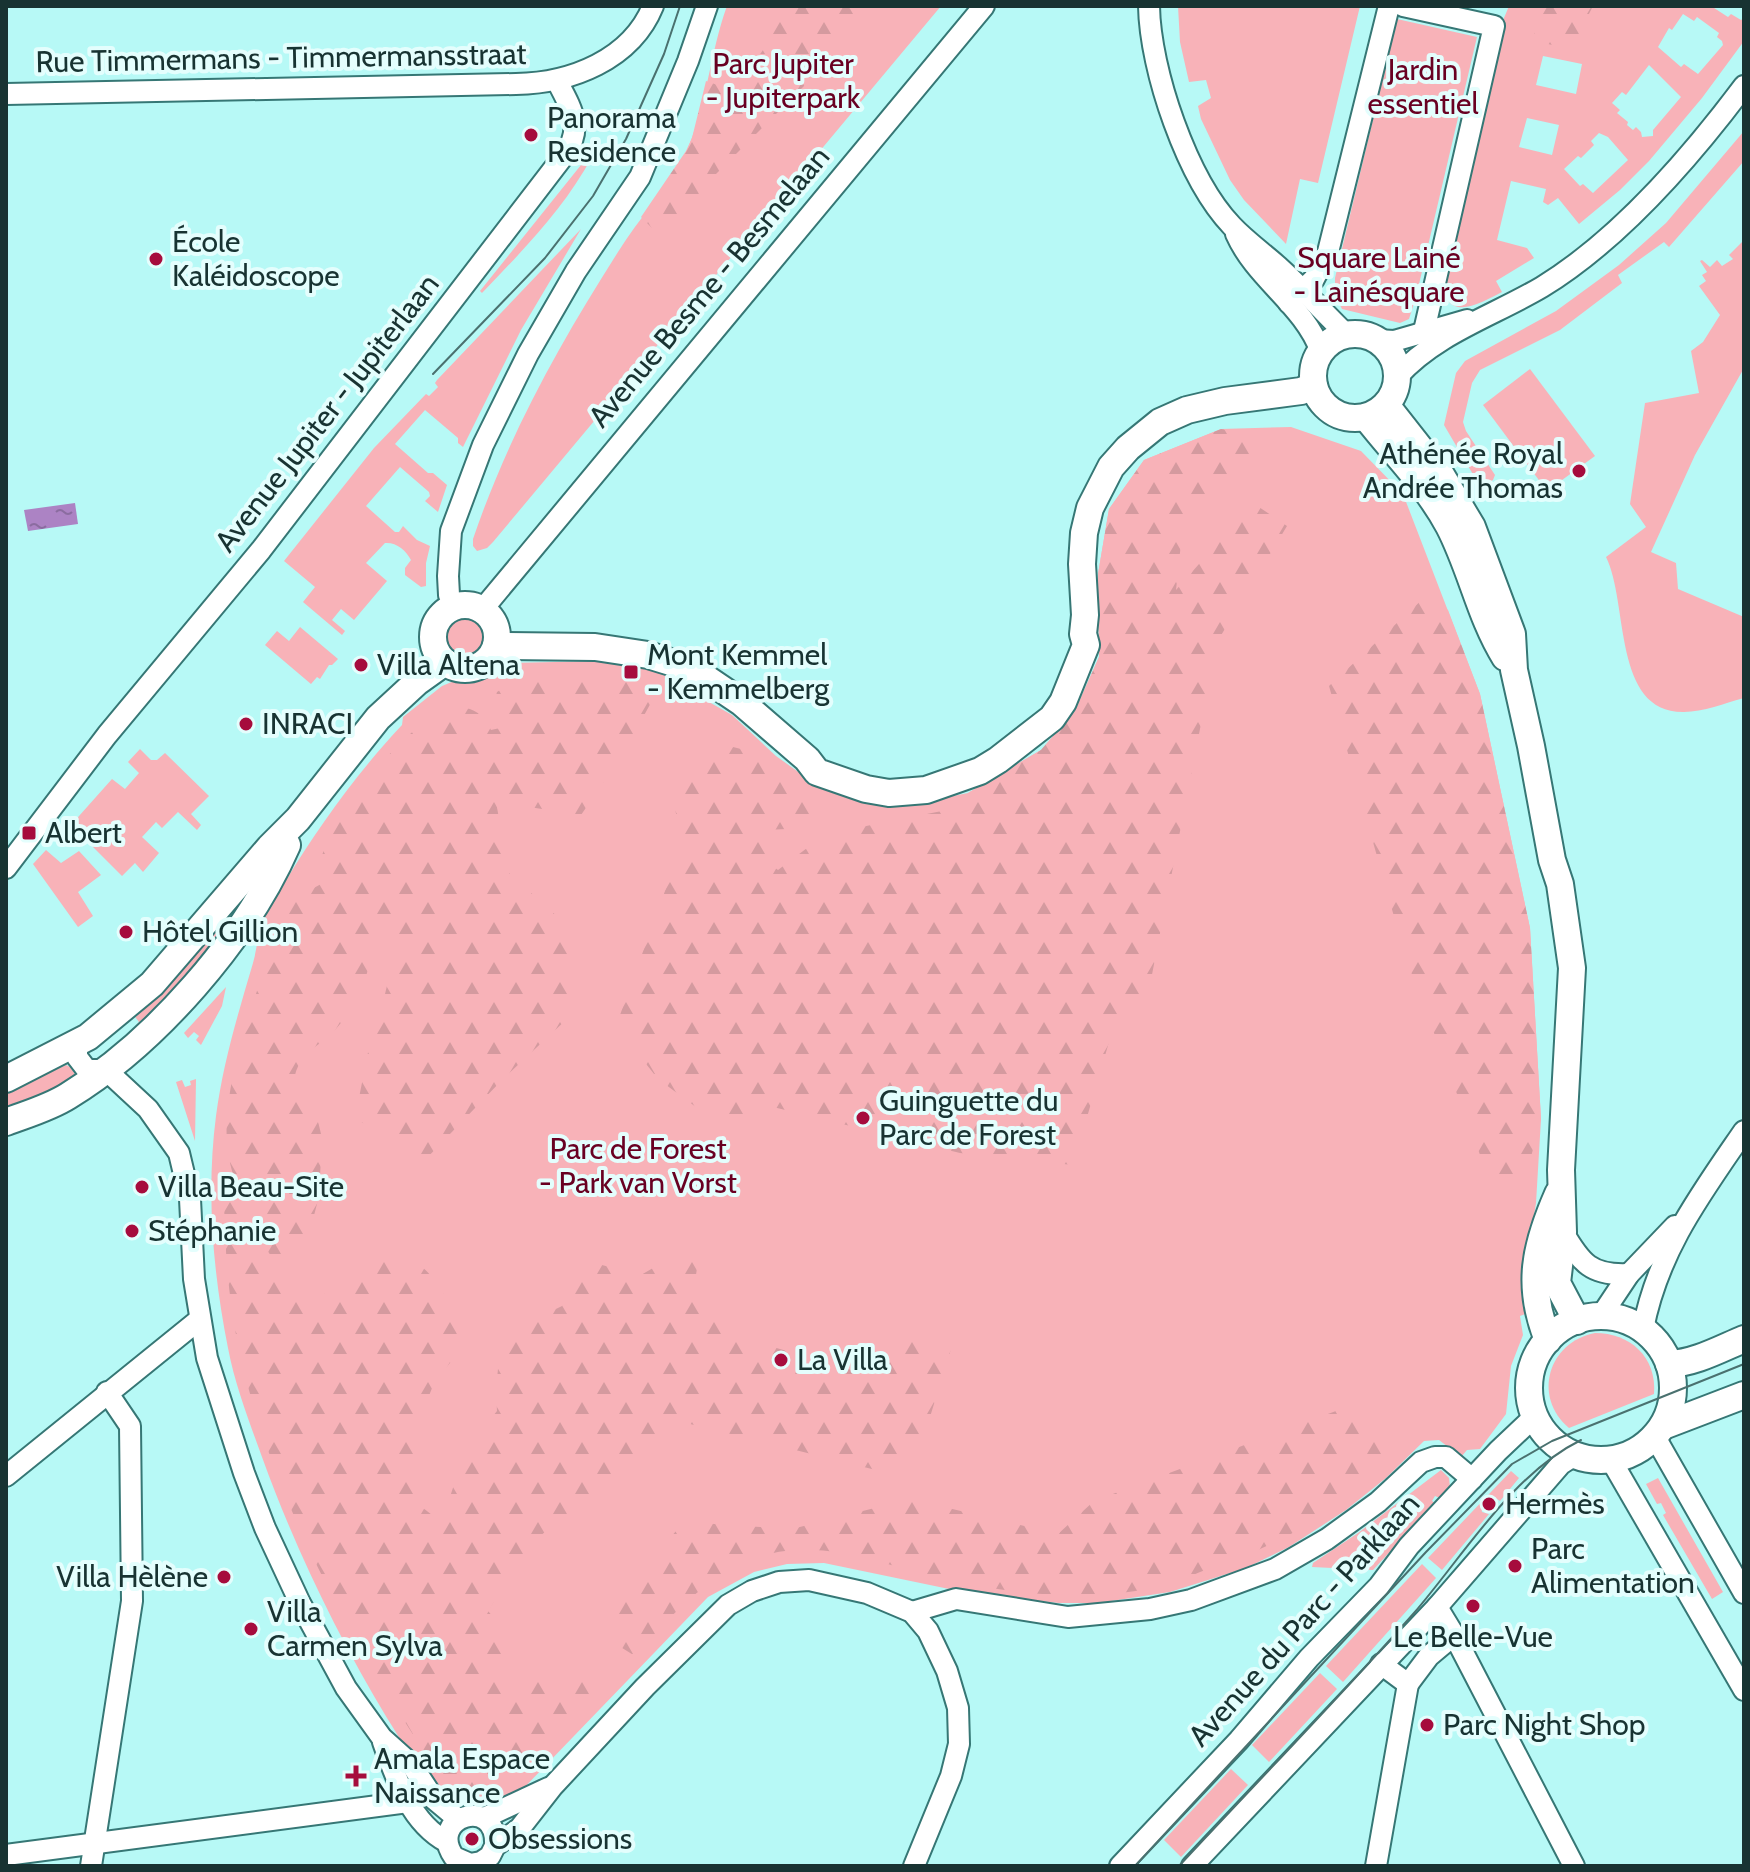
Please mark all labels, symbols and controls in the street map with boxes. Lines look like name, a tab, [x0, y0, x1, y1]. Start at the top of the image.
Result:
street label: Rue Timmermans - Timmermansstraat	[35, 35, 527, 80]
park label: Parc Jupiter - Jupiterpark	[706, 45, 861, 116]
park label: Jardin essentiel	[1367, 51, 1479, 122]
place label: Panorama Residence	[547, 99, 676, 170]
marker: Panorama Residence	[522, 126, 540, 144]
street label: Avenue Besme - Besmelaan	[580, 139, 837, 435]
place label: École Kaléidoscope	[172, 223, 340, 294]
park label: Square Lainé - Lainésquare	[1293, 239, 1465, 310]
marker: École Kaléidoscope	[147, 250, 165, 268]
street label: Avenue Jupiter - Jupiterlaan	[207, 266, 447, 559]
place label: Athénée Royal Andrée Thomas	[1363, 435, 1563, 506]
marker: Athénée Royal Andrée Thomas	[1570, 462, 1588, 480]
place label: Mont Kemmel - Kemmelberg	[647, 636, 830, 707]
place label: Villa Altena	[377, 646, 521, 683]
marker: Villa Altena	[352, 656, 370, 674]
marker: Mont Kemmel - Kemmelberg	[622, 663, 640, 681]
place label: INRACI	[262, 705, 353, 742]
marker: INRACI	[237, 715, 255, 733]
place label: Albert	[45, 814, 122, 851]
marker: Albert	[20, 824, 38, 842]
place label: Hôtel Gillion	[142, 913, 298, 950]
marker: Hôtel Gillion	[117, 923, 135, 941]
place label: Guinguette du Parc de Forest	[879, 1082, 1058, 1153]
marker: Guinguette du Parc de Forest	[854, 1109, 872, 1127]
park label: Parc de Forest - Park van Vorst	[539, 1130, 737, 1201]
place label: Villa Beau-Site	[158, 1168, 344, 1205]
marker: Villa Beau-Site	[133, 1178, 151, 1196]
place label: Stéphanie	[148, 1212, 276, 1249]
marker: Stéphanie	[123, 1222, 141, 1240]
place label: La Villa	[797, 1341, 888, 1378]
marker: La Villa	[772, 1351, 790, 1369]
street label: Avenue du Parc - Parklaan	[1180, 1485, 1427, 1754]
place label: Hermès	[1505, 1485, 1605, 1522]
marker: Hermès	[1480, 1495, 1498, 1513]
place label: Parc Alimentation	[1531, 1530, 1695, 1601]
marker: Parc Alimentation	[1506, 1557, 1524, 1575]
place label: Villa Hèlène	[56, 1558, 208, 1595]
marker: Villa Hèlène	[215, 1568, 233, 1586]
place label: Villa Carmen Sylva	[267, 1593, 443, 1664]
marker: Le Belle-Vue	[1464, 1597, 1482, 1615]
place label: Le Belle-Vue	[1393, 1618, 1553, 1655]
marker: Villa Carmen Sylva	[242, 1620, 260, 1638]
place label: Parc Night Shop	[1443, 1706, 1645, 1743]
marker: Parc Night Shop	[1418, 1716, 1436, 1734]
place label: Amala Espace Naissance	[374, 1740, 550, 1811]
marker: Amala Espace Naissance	[345, 1765, 367, 1787]
place label: Obsessions	[488, 1820, 632, 1857]
marker: Obsessions	[463, 1830, 481, 1848]

